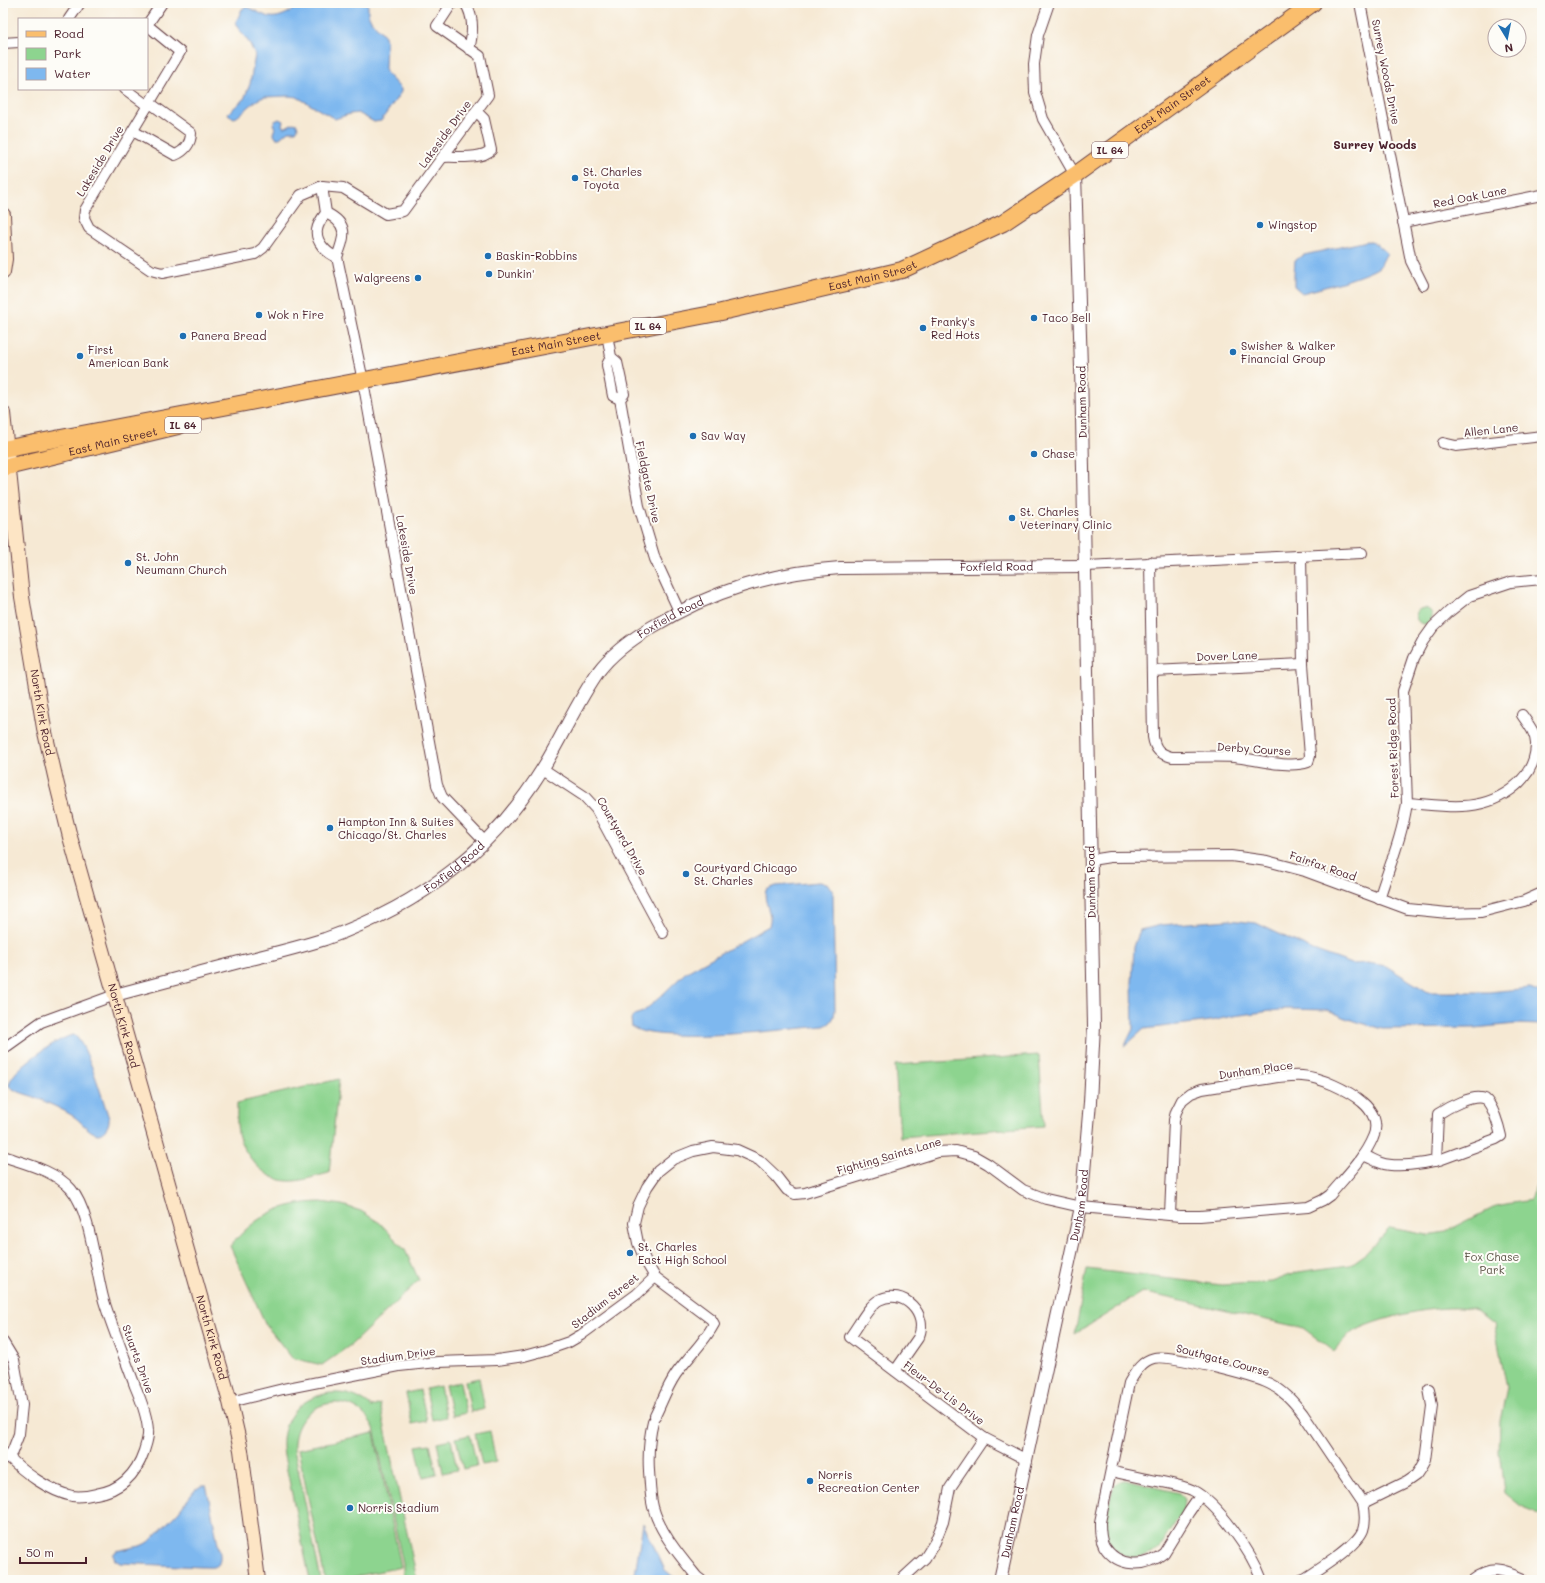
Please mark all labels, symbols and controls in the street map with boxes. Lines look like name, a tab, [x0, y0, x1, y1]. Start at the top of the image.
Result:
legend	[18, 18, 148, 90]
street label: Surrey Woods Drive	[1369, 18, 1404, 126]
north arrow	[1487, 18, 1527, 58]
text: Road	[54, 25, 84, 41]
text: N	[1503, 40, 1514, 56]
text: Park	[54, 45, 81, 61]
text: Water	[54, 65, 91, 81]
street label: East Main Street	[1131, 71, 1213, 137]
street label: Lakeside Drive	[415, 97, 474, 171]
street label: Lakeside Drive	[72, 122, 127, 199]
district label: Surrey Woods	[1333, 136, 1417, 152]
road number: IL 64	[1092, 142, 1128, 158]
place label: St. Charles Toyota	[583, 164, 642, 192]
marker: St. Charles Toyota	[570, 173, 580, 183]
street label: Red Oak Lane	[1432, 182, 1508, 211]
place label: Wingstop	[1268, 217, 1317, 232]
marker: Wingstop	[1255, 220, 1265, 230]
place label: Baskin-Robbins	[496, 248, 577, 263]
marker: Baskin-Robbins	[483, 251, 493, 261]
street label: East Main Street	[827, 256, 919, 294]
place label: Dunkin'	[497, 266, 534, 281]
marker: Dunkin'	[484, 269, 494, 279]
place label: Walgreens	[354, 270, 410, 285]
marker: Walgreens	[413, 273, 423, 283]
place label: Wok n Fire	[267, 307, 324, 322]
marker: Wok n Fire	[254, 310, 264, 320]
place label: Taco Bell	[1042, 310, 1091, 325]
marker: Taco Bell	[1029, 313, 1039, 323]
place label: Franky's Red Hots	[931, 314, 980, 342]
road number: IL 64	[630, 318, 666, 334]
marker: Franky's Red Hots	[918, 323, 928, 333]
street label: East Main Street	[510, 327, 602, 359]
place label: Panera Bread	[191, 328, 266, 343]
marker: Panera Bread	[178, 331, 188, 341]
place label: Swisher & Walker Financial Group	[1241, 338, 1335, 366]
place label: First American Bank	[88, 342, 169, 370]
marker: Swisher & Walker Financial Group	[1228, 347, 1238, 357]
marker: First American Bank	[75, 351, 85, 361]
street label: Dunham Road	[1073, 366, 1090, 438]
road number: IL 64	[165, 417, 201, 433]
street label: Allen Lane	[1463, 419, 1519, 440]
street label: East Main Street	[67, 423, 159, 459]
place label: Sav Way	[701, 428, 746, 443]
marker: Sav Way	[688, 431, 698, 441]
street label: Fieldgate Drive	[632, 439, 665, 524]
place label: Chase	[1042, 446, 1075, 461]
marker: Chase	[1029, 449, 1039, 459]
place label: St. Charles Veterinary Clinic	[1020, 504, 1112, 532]
marker: St. Charles Veterinary Clinic	[1007, 513, 1017, 523]
street label: Lakeside Drive	[393, 514, 422, 596]
place label: St. John Neumann Church	[136, 549, 227, 577]
marker: St. John Neumann Church	[123, 558, 133, 568]
street label: Foxfield Road	[960, 558, 1033, 574]
street label: Foxfield Road	[634, 593, 706, 641]
street label: Dover Lane	[1196, 647, 1258, 664]
street label: North Kirk Road	[27, 668, 58, 757]
street label: Forest Ridge Road	[1383, 698, 1402, 798]
street label: Derby Course	[1216, 738, 1292, 759]
street label: Courtyard Drive	[594, 794, 651, 878]
place label: Hampton Inn & Suites Chicago/St. Charles	[338, 814, 454, 842]
marker: Hampton Inn & Suites Chicago/St. Charles	[325, 823, 335, 833]
street label: Foxfield Road	[421, 838, 487, 896]
street label: Dunham Road	[1082, 846, 1099, 918]
street label: Fairfax Road	[1288, 847, 1359, 884]
place label: Courtyard Chicago St. Charles	[694, 860, 797, 888]
marker: Courtyard Chicago St. Charles	[681, 869, 691, 879]
street label: North Kirk Road	[105, 982, 143, 1070]
street label: Dunham Place	[1218, 1057, 1294, 1082]
street label: Fighting Saints Lane	[835, 1133, 943, 1178]
street label: Dunham Road	[1066, 1169, 1091, 1243]
place label: St. Charles East High School	[638, 1239, 727, 1267]
marker: St. Charles East High School	[625, 1248, 635, 1258]
park label: Fox Chase Park	[1465, 1249, 1520, 1277]
street label: Stadium Street	[568, 1269, 642, 1332]
street label: North Kirk Road	[193, 1293, 231, 1381]
street label: Stuarts Drive	[119, 1322, 158, 1395]
street label: Southgate Course	[1175, 1340, 1272, 1379]
street label: Stadium Drive	[359, 1343, 437, 1368]
street label: Fleur-De-Lis Drive	[901, 1357, 988, 1428]
place label: Norris Recreation Center	[818, 1467, 920, 1495]
marker: Norris Recreation Center	[805, 1476, 815, 1486]
street label: Dunham Road	[997, 1485, 1027, 1559]
place label: Norris Stadium	[358, 1500, 439, 1515]
marker: Norris Stadium	[345, 1503, 355, 1513]
scale bar	[20, 1539, 86, 1565]
text: 50 m	[26, 1544, 54, 1560]

